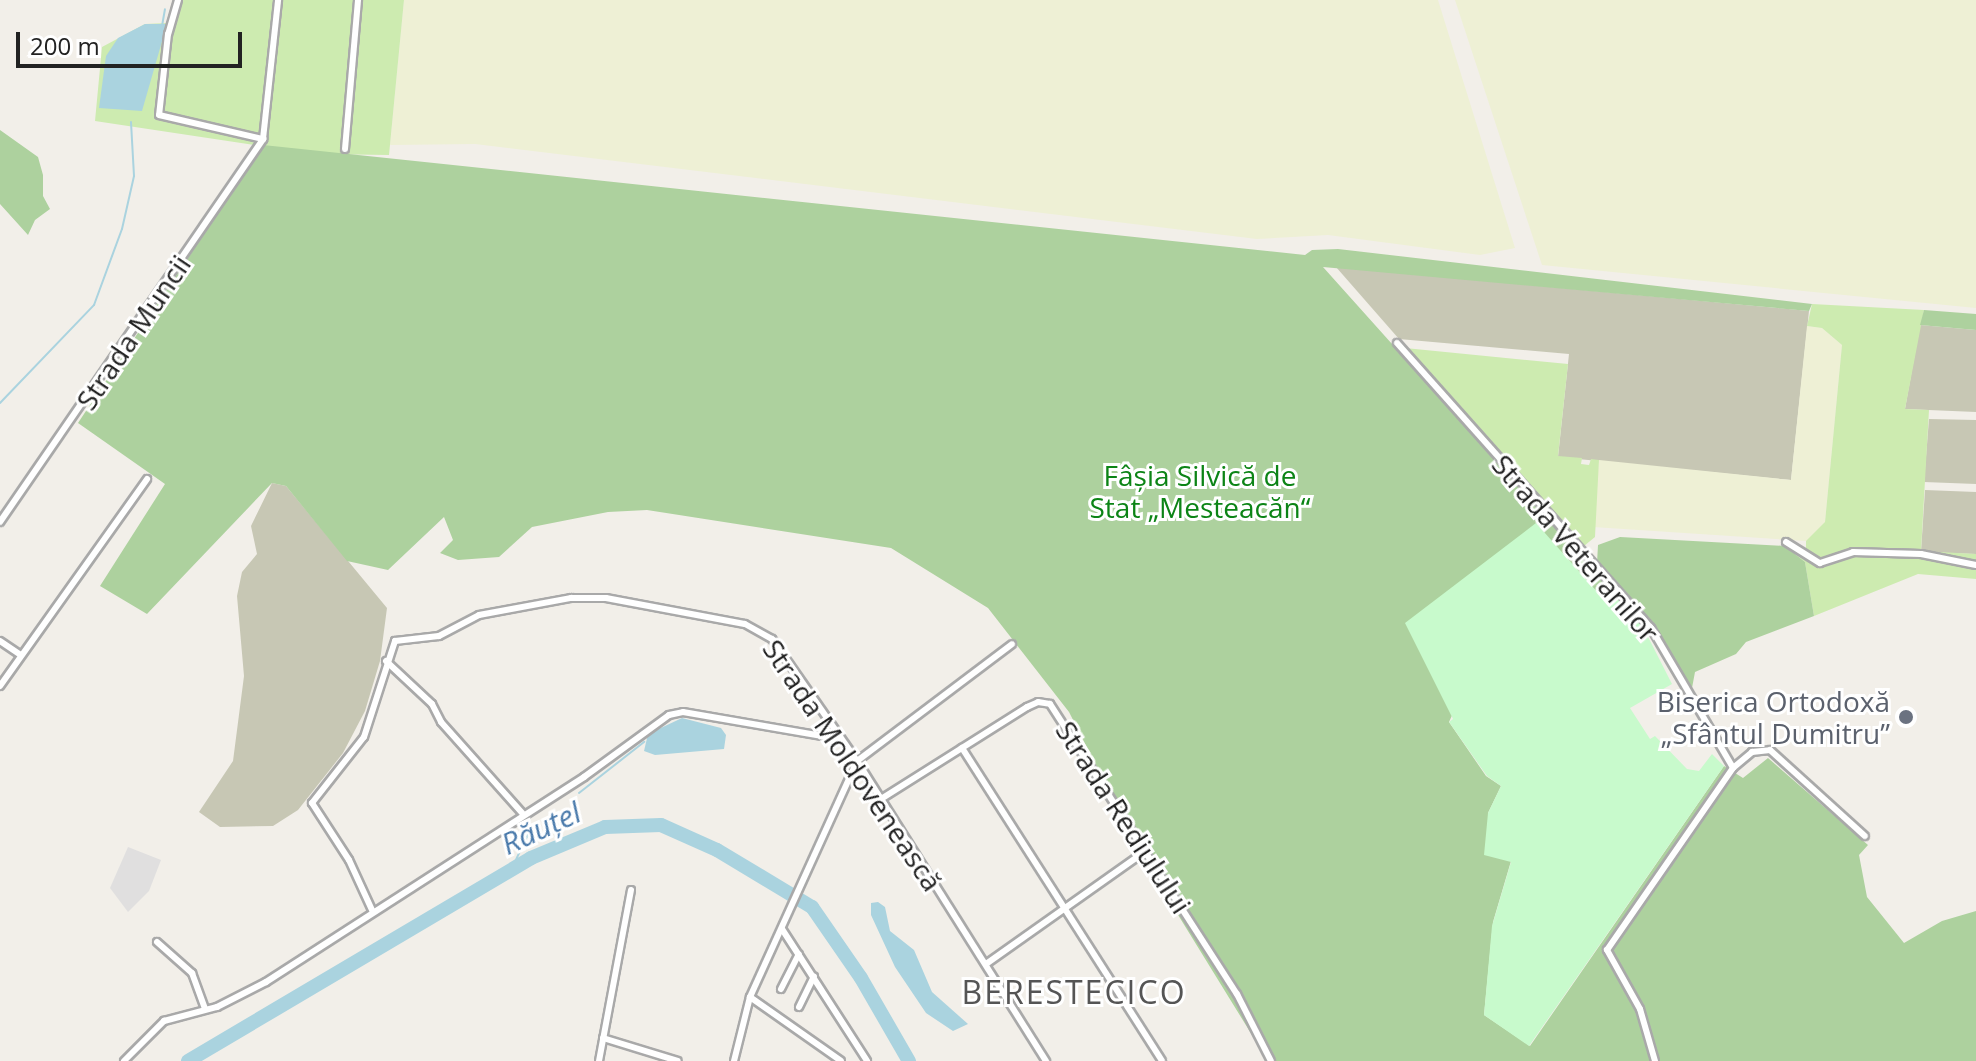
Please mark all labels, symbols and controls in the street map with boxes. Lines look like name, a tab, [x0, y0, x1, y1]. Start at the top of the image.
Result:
scale bar	[20, 16, 246, 66]
text: 200 m	[30, 29, 100, 62]
street label: Strada Muncii	[69, 248, 197, 416]
street label: Strada Veteranilor	[1486, 448, 1666, 648]
park label: Fâșia Silvică de Stat „Mesteacăn“	[1089, 458, 1311, 524]
street label: Strada Moldovenească	[756, 633, 950, 897]
place label: Biserica Ortodoxă „Sfântul Dumitru”	[1657, 684, 1890, 750]
marker: Biserica Ortodoxă „Sfântul Dumitru”	[1897, 708, 1915, 726]
street label: Strada Rediulului	[1049, 715, 1199, 919]
water label: Răuțel	[495, 794, 587, 862]
district label: BERESTECICO	[961, 973, 1187, 1011]

